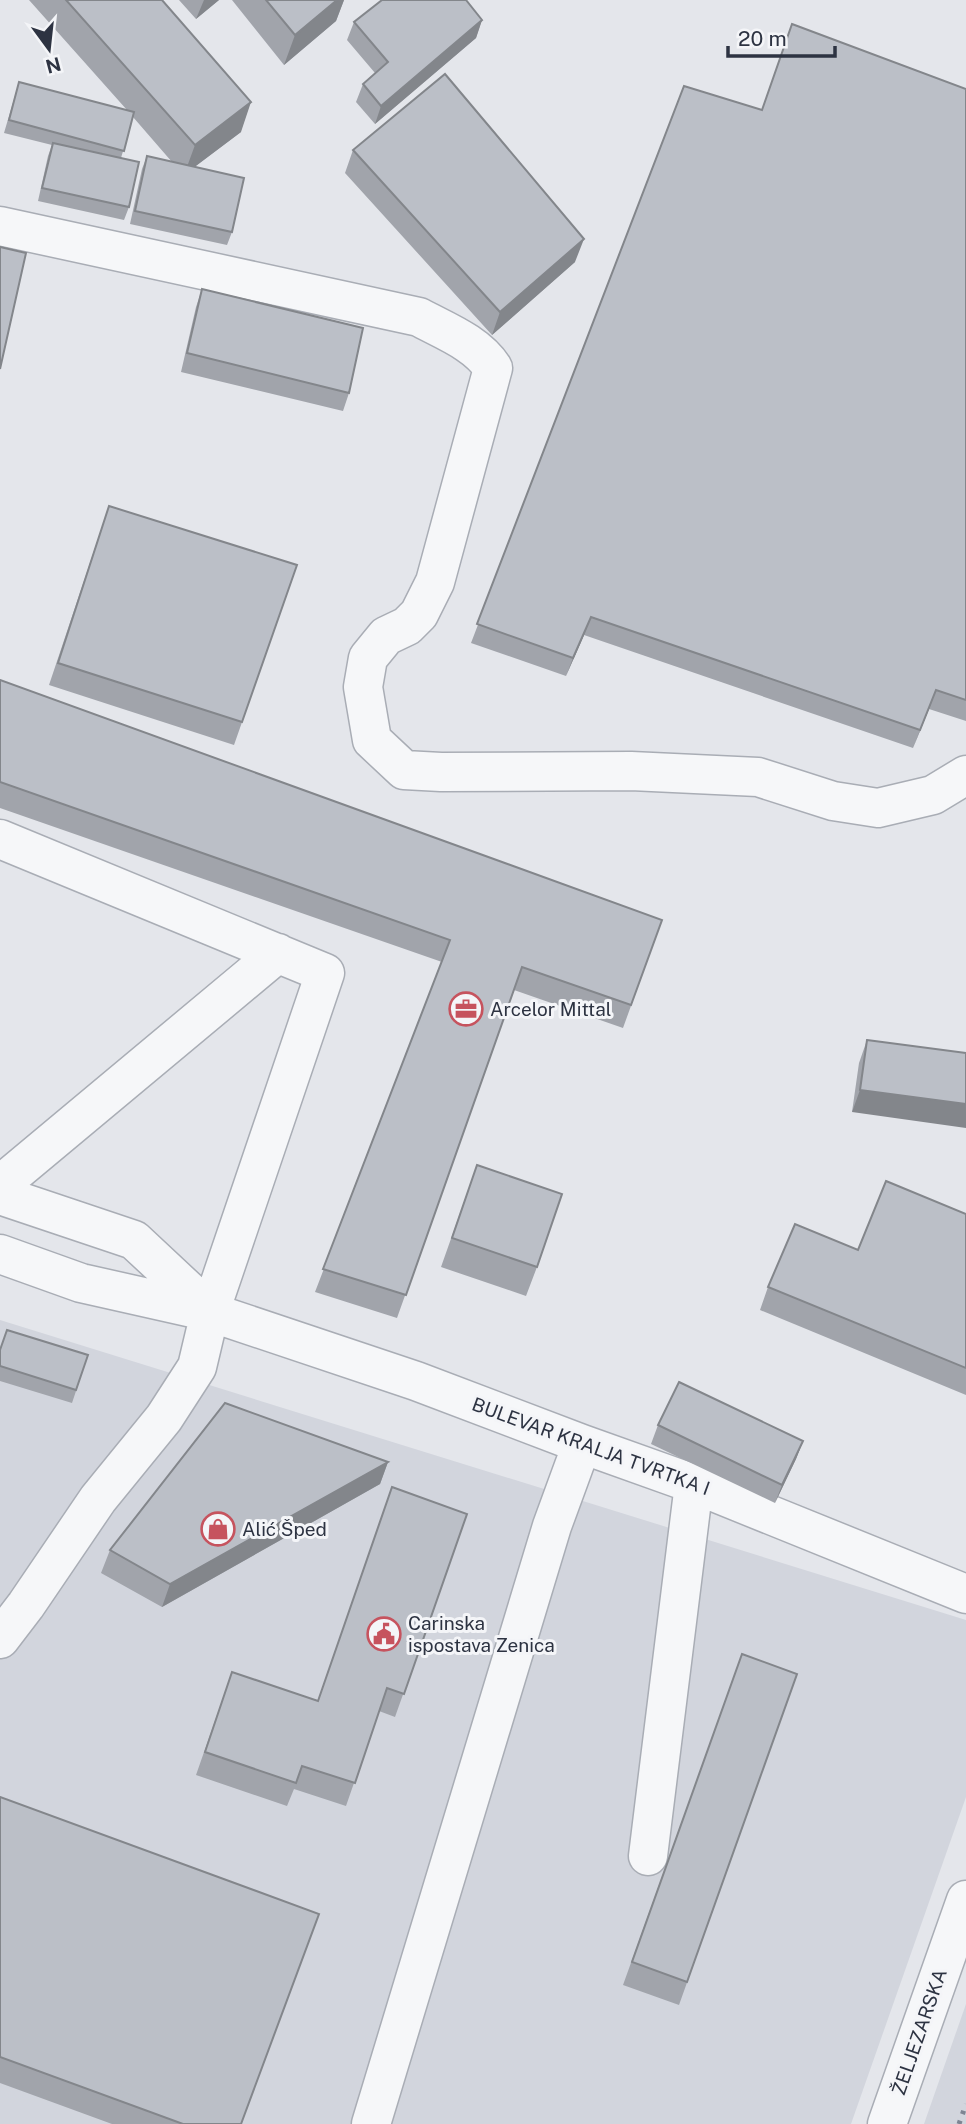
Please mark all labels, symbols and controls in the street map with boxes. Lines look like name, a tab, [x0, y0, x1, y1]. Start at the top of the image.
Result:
north arrow	[14, 14, 84, 84]
scale bar	[728, 14, 835, 58]
text: 20 m	[738, 26, 787, 51]
text: N	[43, 53, 63, 78]
office icon: Arcelor Mittal	[447, 990, 485, 1028]
place label: Arcelor Mittal	[490, 998, 611, 1020]
street label: BULEVAR KRALJA TVRTKA I	[469, 1393, 713, 1499]
shop icon: Alić Šped	[199, 1510, 237, 1548]
place label: Alić Šped	[242, 1518, 327, 1540]
place label: Carinska ispostava Zenica	[408, 1612, 555, 1656]
public building icon: Carinska ispostava Zenica	[365, 1615, 403, 1653]
street label: ŽELJEZARSKA	[887, 1966, 951, 2098]

